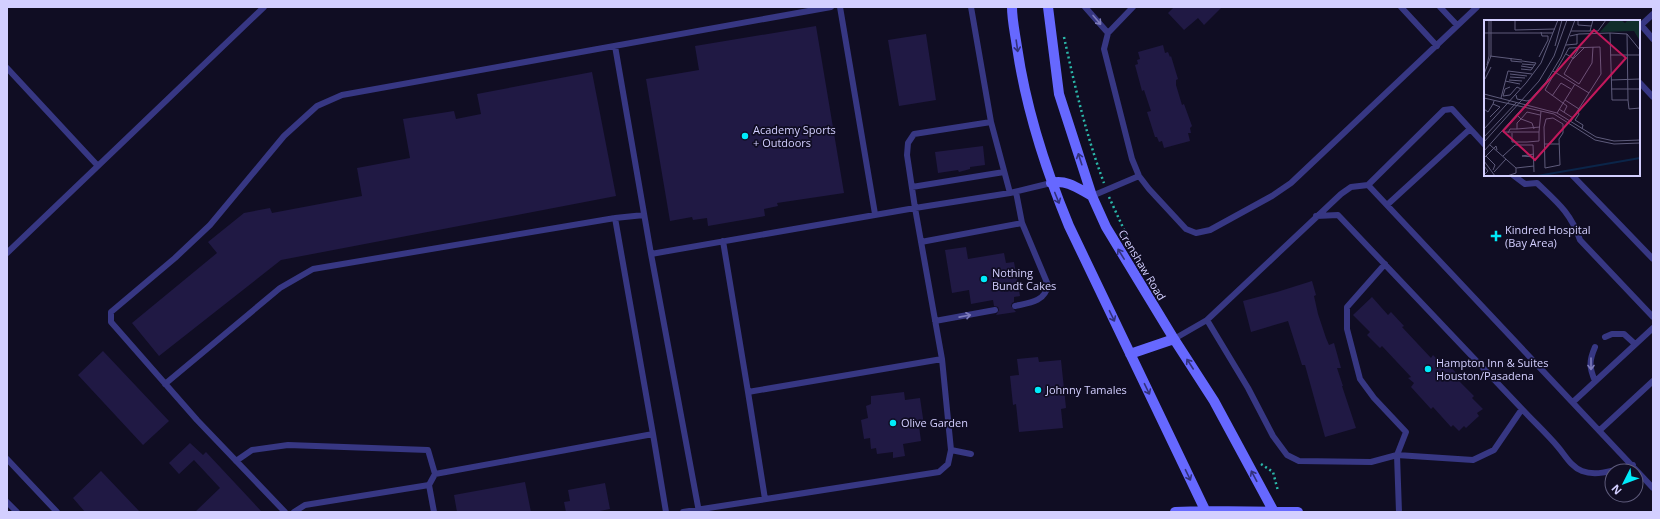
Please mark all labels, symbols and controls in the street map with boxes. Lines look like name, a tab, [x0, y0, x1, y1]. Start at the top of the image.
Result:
one-way arrow	[1092, 15, 1101, 25]
inset map	[1484, 20, 1640, 176]
one-way arrow	[1013, 39, 1021, 52]
place label: Academy Sports + Outdoors	[753, 122, 836, 150]
marker: Academy Sports + Outdoors	[740, 131, 750, 141]
one-way arrow	[1076, 153, 1083, 166]
one-way arrow	[1054, 191, 1062, 203]
place label: Kindred Hospital (Bay Area)	[1505, 222, 1591, 250]
street label: Crenshaw Road	[1115, 227, 1169, 303]
marker: Kindred Hospital (Bay Area)	[1490, 230, 1502, 242]
one-way arrow	[1117, 248, 1125, 259]
place label: Nothing Bundt Cakes	[992, 265, 1056, 293]
marker: Nothing Bundt Cakes	[979, 274, 989, 284]
one-way arrow	[1109, 310, 1116, 322]
one-way arrow	[958, 311, 971, 319]
place label: Hampton Inn & Suites Houston/Pasadena	[1436, 355, 1548, 383]
one-way arrow	[1587, 357, 1595, 370]
one-way arrow	[1186, 359, 1194, 370]
marker: Hampton Inn & Suites Houston/Pasadena	[1423, 364, 1433, 374]
place label: Johnny Tamales	[1045, 382, 1127, 397]
one-way arrow	[1144, 383, 1151, 395]
marker: Johnny Tamales	[1033, 385, 1043, 395]
place label: Olive Garden	[901, 415, 968, 430]
marker: Olive Garden	[888, 418, 898, 428]
north arrow	[1604, 463, 1644, 503]
one-way arrow	[1185, 469, 1192, 481]
one-way arrow	[1250, 471, 1258, 483]
text: N	[1608, 482, 1625, 498]

